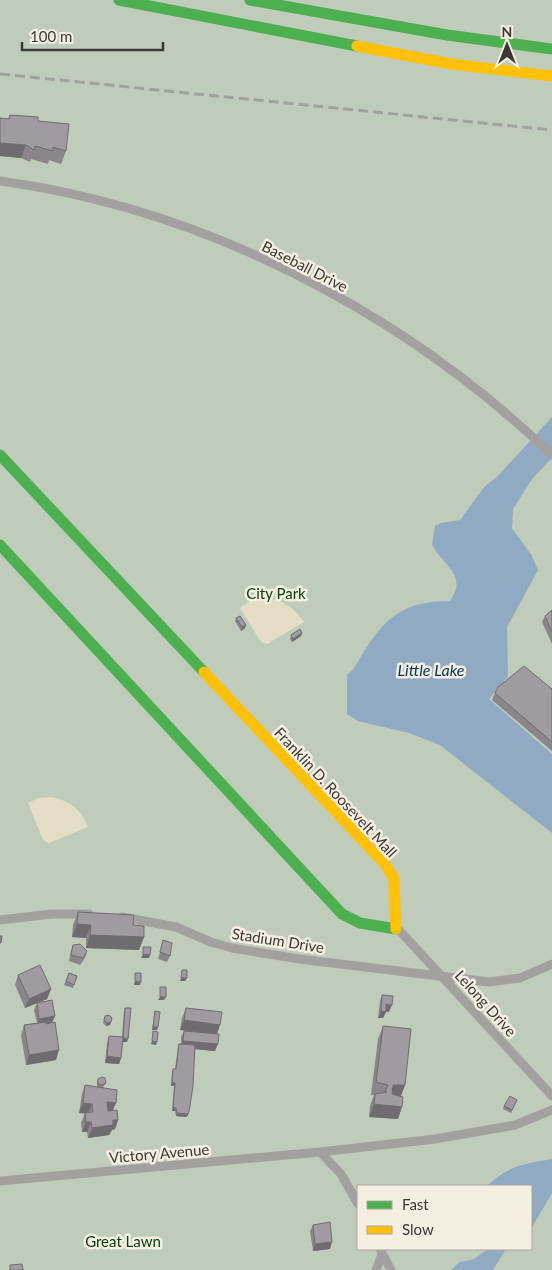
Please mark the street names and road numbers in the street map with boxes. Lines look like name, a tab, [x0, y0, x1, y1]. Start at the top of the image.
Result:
street label: Baseball Drive	[259, 237, 351, 295]
street label: Franklin D. Roosevelt Mall	[271, 723, 401, 861]
street label: Stadium Drive	[231, 924, 325, 956]
street label: Lelong Drive	[452, 966, 520, 1040]
street label: Victory Avenue	[108, 1140, 210, 1166]

